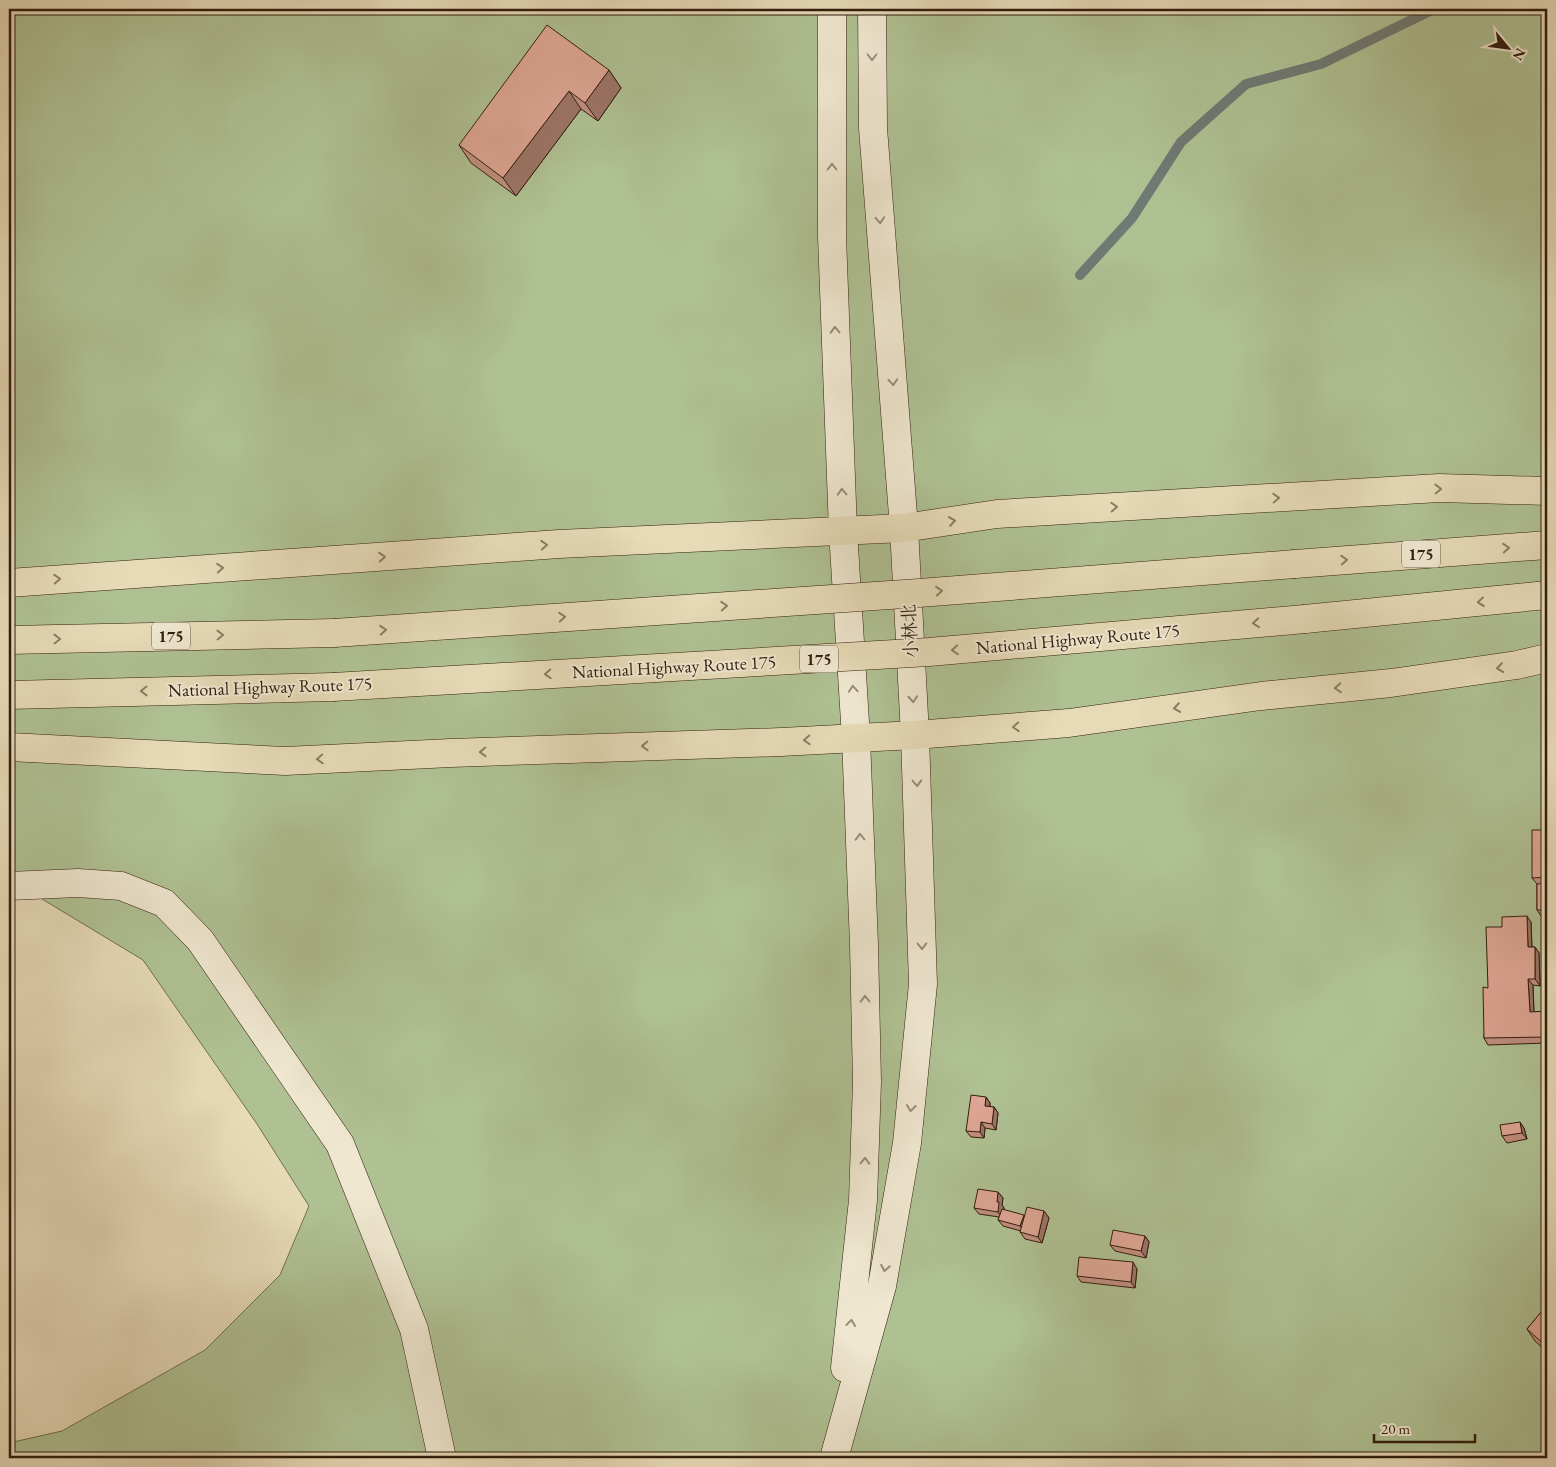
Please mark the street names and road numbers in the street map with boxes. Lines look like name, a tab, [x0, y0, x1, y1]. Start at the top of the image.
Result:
road number: 175	[1402, 540, 1440, 568]
street label: 小林北	[897, 603, 922, 659]
street label: National Highway Route 175	[975, 618, 1181, 659]
road number: 175	[152, 622, 190, 650]
road number: 175	[800, 646, 838, 672]
street label: National Highway Route 175	[571, 650, 777, 683]
street label: National Highway Route 175	[167, 671, 373, 702]

